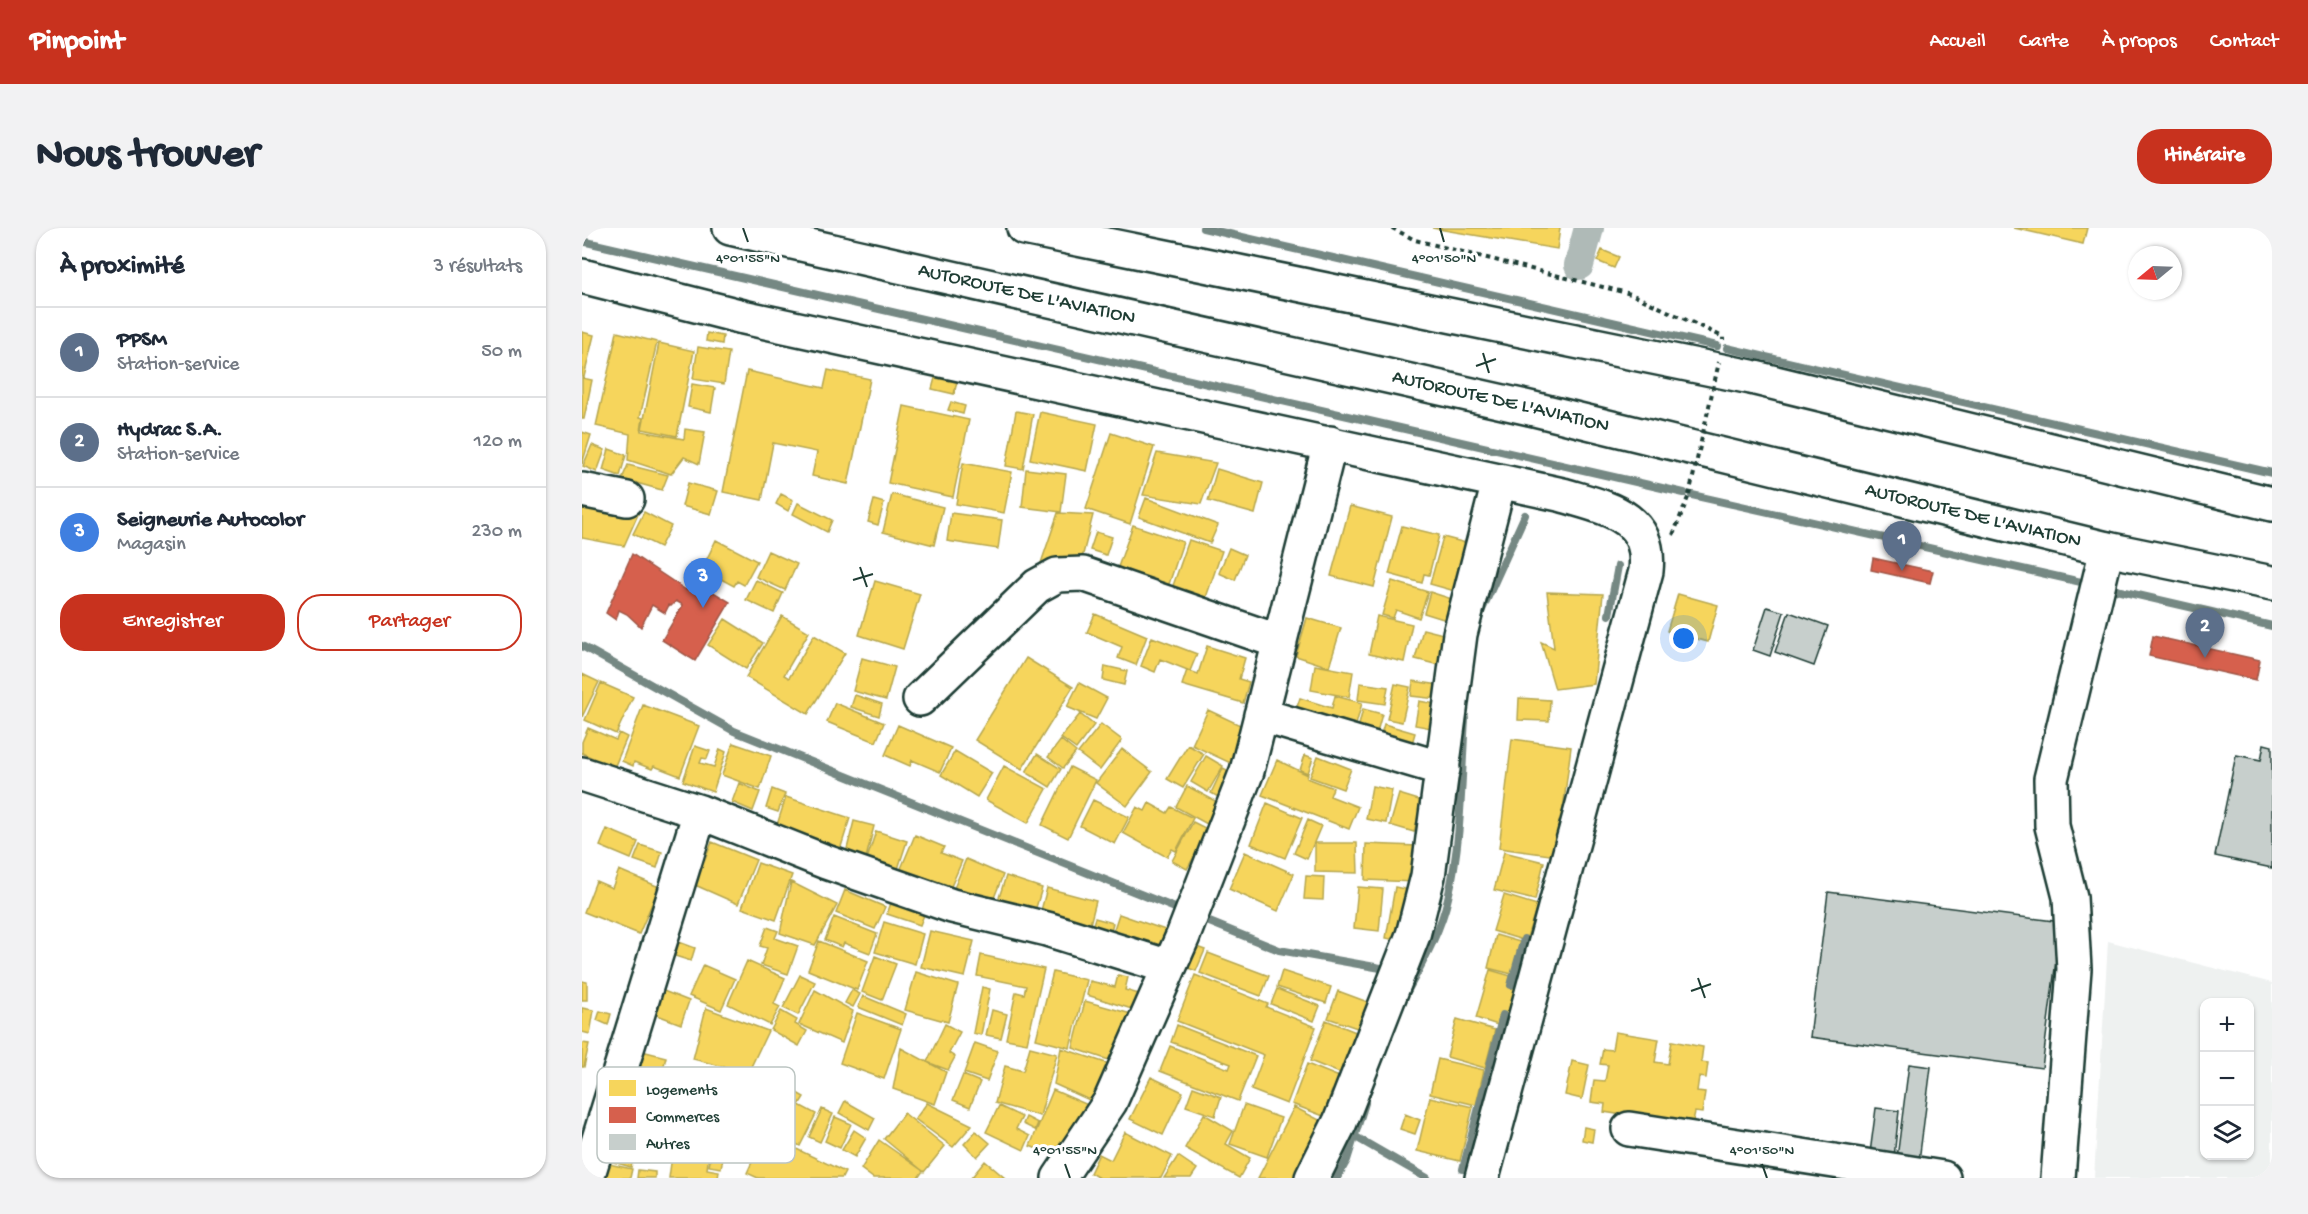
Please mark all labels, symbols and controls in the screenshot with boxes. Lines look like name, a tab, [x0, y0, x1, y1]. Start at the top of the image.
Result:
text: Pinpoint	[30, 26, 124, 59]
text: Accueil	[1929, 30, 1986, 55]
text: Carte	[2019, 30, 2069, 55]
text: À propos	[2102, 30, 2177, 55]
text: Contact	[2210, 30, 2278, 55]
button: Itinéraire	[2137, 129, 2272, 184]
text: Nous trouver	[36, 132, 259, 181]
north arrow	[2128, 246, 2182, 300]
text: 4°01'55"N	[716, 250, 780, 268]
text: 4°01'50"N	[1412, 250, 1477, 268]
text: À proximité	[60, 252, 184, 283]
text: 3 résultats	[434, 256, 522, 279]
street label: AUTOROUTE DE L'AVIATION	[916, 259, 1137, 330]
text: PPSM	[117, 328, 167, 354]
text: 1	[75, 341, 84, 364]
text: 50 m	[481, 341, 522, 364]
text: Station-service	[117, 354, 239, 377]
street label: AUTOROUTE DE L'AVIATION	[1390, 366, 1611, 438]
text: Hydrac S.A.	[117, 418, 223, 444]
text: 2	[75, 431, 84, 454]
text: 120 m	[474, 431, 522, 454]
text: Station-service	[117, 444, 239, 467]
street label: AUTOROUTE DE L'AVIATION	[1862, 479, 2083, 554]
text: Seigneurie Autocolor	[117, 508, 304, 534]
text: 3	[74, 521, 85, 544]
text: 230 m	[472, 521, 522, 544]
pin: 1	[1882, 522, 1922, 571]
text: Magasin	[117, 534, 186, 557]
pin: 3	[684, 558, 722, 608]
button: Enregistrer	[60, 594, 285, 651]
button: Partager	[297, 594, 522, 651]
pin: 2	[2186, 608, 2224, 658]
your location	[1669, 624, 1698, 653]
map controls	[2200, 998, 2254, 1160]
button: +	[2200, 998, 2254, 1052]
button: −	[2200, 1052, 2254, 1106]
legend	[597, 1067, 795, 1163]
text: Logements	[646, 1082, 718, 1101]
button: layers	[2200, 1106, 2254, 1160]
text: Commerces	[646, 1109, 720, 1128]
text: Autres	[646, 1136, 690, 1155]
text: 4°01'55"N	[1033, 1142, 1097, 1160]
text: 4°01'50"N	[1730, 1142, 1795, 1160]

